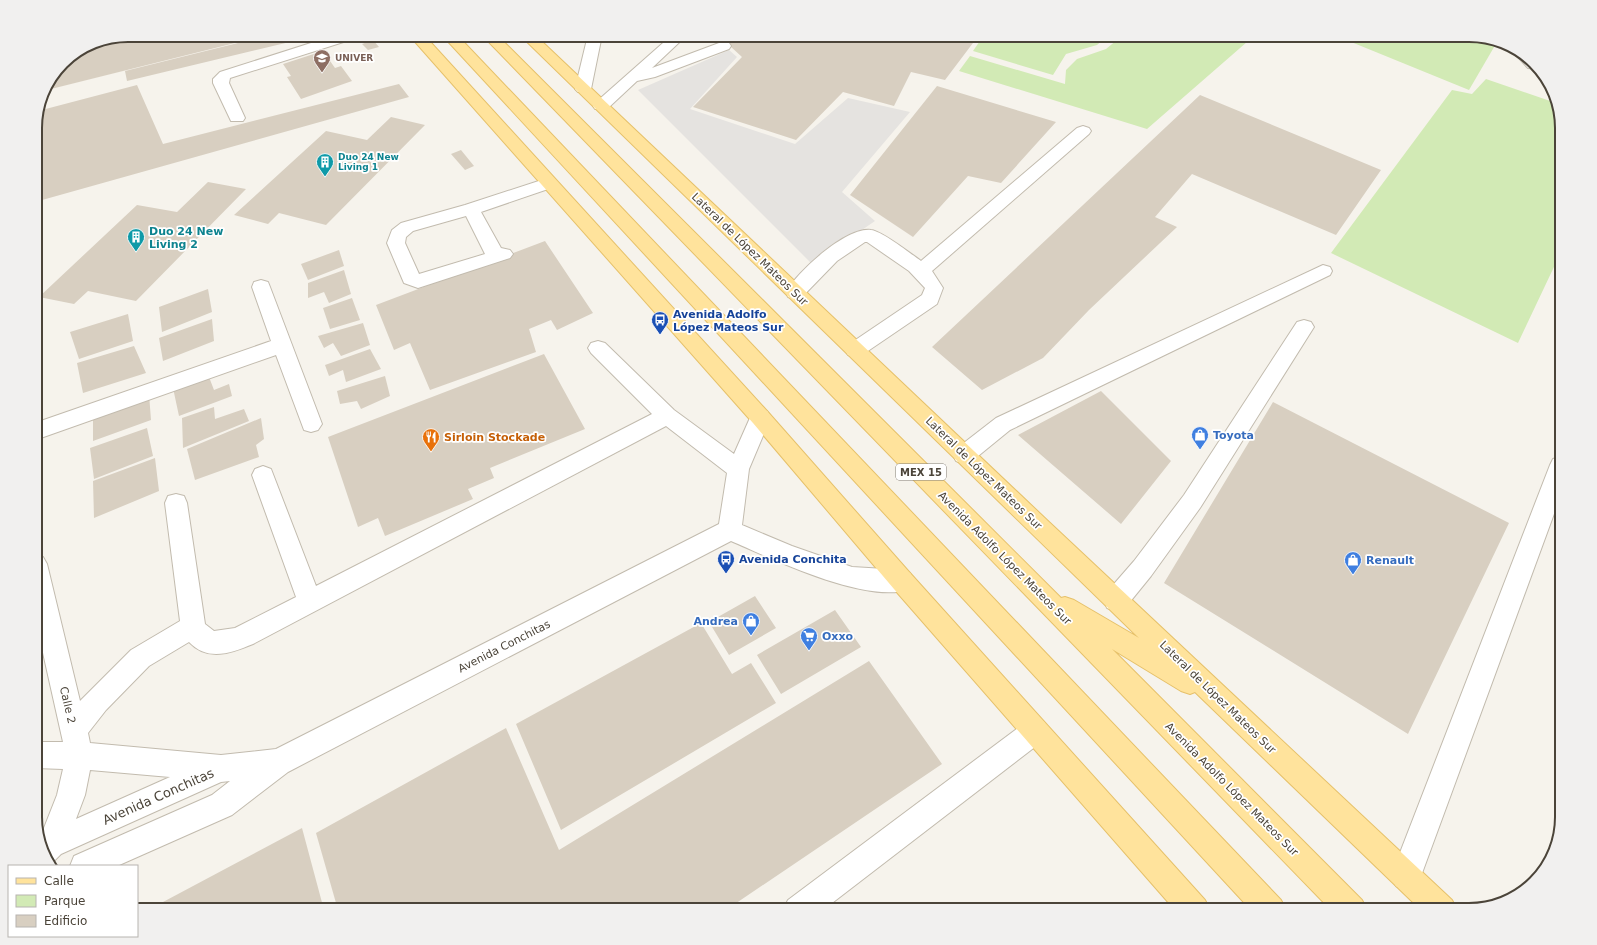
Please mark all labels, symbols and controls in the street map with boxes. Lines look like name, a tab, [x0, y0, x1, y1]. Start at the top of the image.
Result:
school or university icon: UNIVER	[312, 48, 332, 73]
place label: UNIVER	[335, 53, 373, 63]
building icon: Duo 24 New Living 1	[315, 152, 335, 177]
place label: Duo 24 New Living 1	[338, 152, 399, 172]
street label: Lateral de López Mateos Sur	[689, 190, 811, 309]
place label: Duo 24 New Living 2	[149, 225, 223, 251]
building icon: Duo 24 New Living 2	[126, 227, 146, 252]
place label: Avenida Adolfo López Mateos Sur	[673, 308, 784, 334]
bus stop icon: Avenida Adolfo López Mateos Sur	[650, 310, 670, 335]
street label: Lateral de López Mateos Sur	[923, 414, 1045, 533]
shop icon: Toyota	[1190, 425, 1210, 450]
restaurant icon: Sirloin Stockade	[421, 427, 441, 452]
place label: Toyota	[1213, 429, 1254, 442]
place label: Sirloin Stockade	[444, 431, 545, 444]
road number: MEX 15	[896, 464, 946, 480]
street label: Avenida Adolfo López Mateos Sur	[935, 489, 1074, 628]
bus stop icon: Avenida Conchita	[716, 549, 736, 574]
shop icon: Renault	[1343, 550, 1363, 575]
place label: Avenida Conchita	[739, 553, 847, 566]
place label: Renault	[1366, 554, 1414, 567]
shop icon: Andrea	[741, 611, 761, 636]
place label: Andrea	[693, 615, 738, 628]
street label: Avenida Conchitas	[456, 617, 553, 675]
supermarket icon: Oxxo	[799, 626, 819, 651]
place label: Oxxo	[822, 630, 854, 643]
street label: Lateral de López Mateos Sur	[1157, 638, 1279, 757]
street label: Calle 2	[57, 685, 78, 725]
street label: Avenida Adolfo López Mateos Sur	[1162, 720, 1301, 859]
street label: Avenida Conchitas	[100, 765, 216, 828]
legend	[8, 865, 138, 937]
text: Calle	[44, 874, 74, 888]
text: Parque	[44, 894, 85, 908]
text: Edificio	[44, 914, 87, 928]

